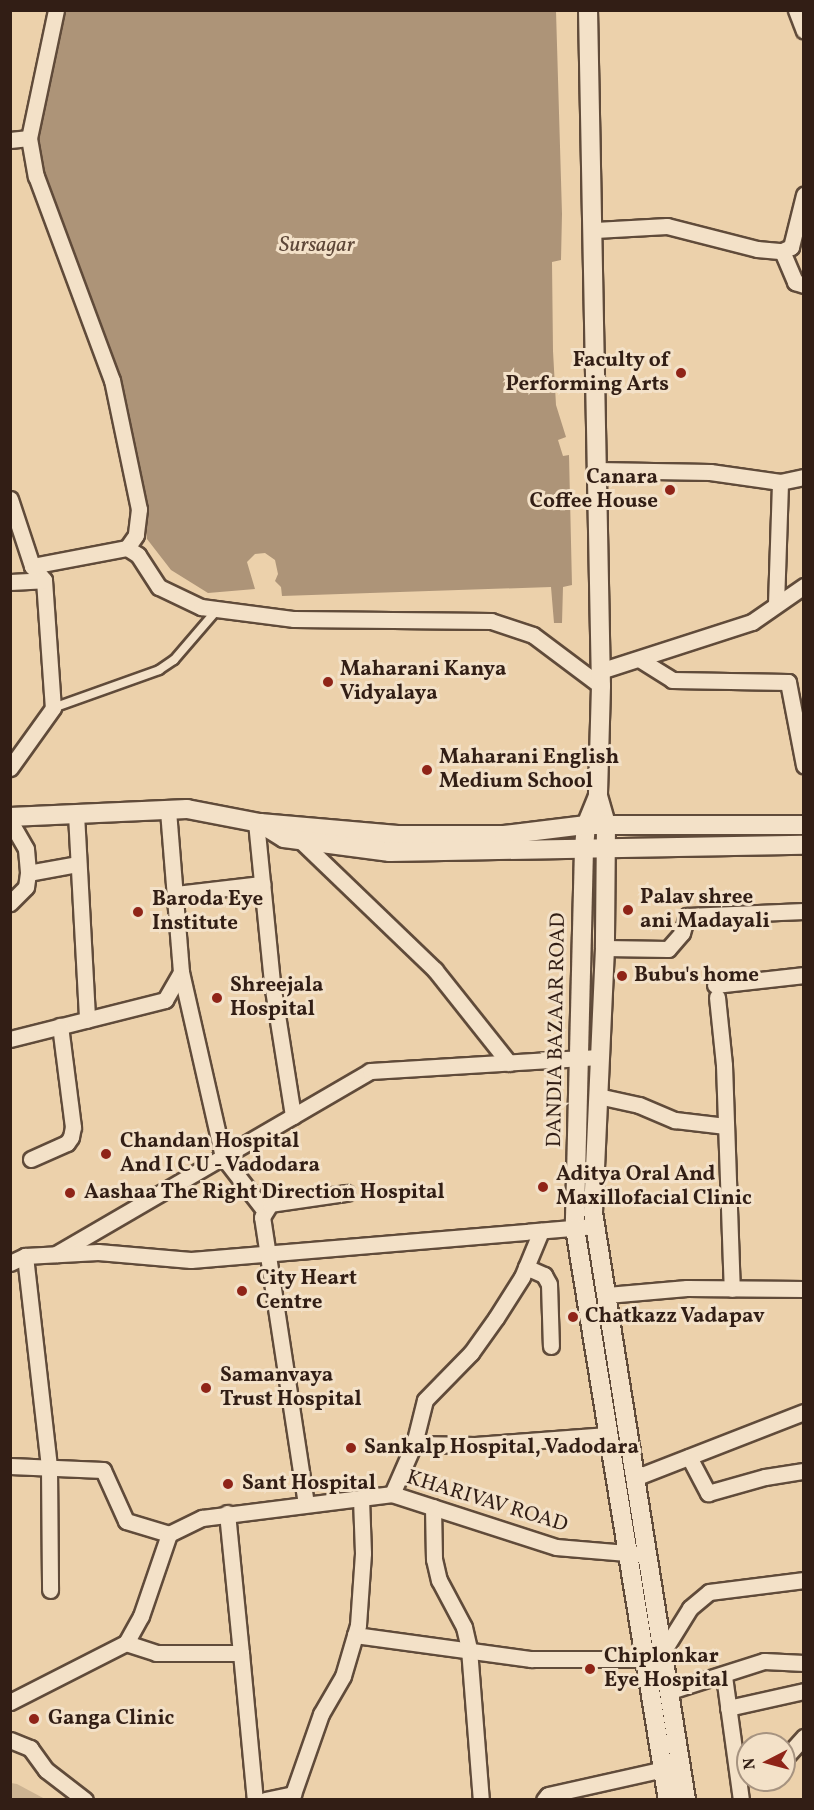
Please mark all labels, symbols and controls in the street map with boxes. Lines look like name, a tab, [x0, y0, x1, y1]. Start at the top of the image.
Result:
water label: Sursagar	[279, 233, 355, 259]
place label: Faculty of Performing Arts	[505, 348, 669, 398]
marker: Faculty of Performing Arts	[674, 366, 688, 380]
place label: Canara Coffee House	[530, 465, 658, 515]
marker: Canara Coffee House	[663, 483, 677, 497]
place label: Maharani Kanya Vidyalaya	[340, 657, 506, 707]
marker: Maharani Kanya Vidyalaya	[321, 675, 335, 689]
place label: Maharani English Medium School	[439, 745, 619, 795]
marker: Maharani English Medium School	[420, 763, 434, 777]
place label: Palav shree ani Madayali	[640, 885, 770, 935]
place label: Baroda Eye Institute	[152, 887, 263, 937]
marker: Baroda Eye Institute	[129, 903, 147, 921]
marker: Palav shree ani Madayali	[621, 903, 635, 917]
street label: DANDIA BAZAAR ROAD	[542, 912, 572, 1148]
place label: Bubu's home	[634, 963, 759, 989]
marker: Bubu's home	[615, 969, 629, 983]
place label: Shreejala Hospital	[230, 973, 323, 1023]
marker: Shreejala Hospital	[208, 989, 226, 1007]
place label: Chandan Hospital And I C U - Vadodara	[120, 1129, 321, 1179]
marker: Chandan Hospital And I C U - Vadodara	[97, 1145, 115, 1163]
place label: Aditya Oral And Maxillofacial Clinic	[556, 1162, 752, 1212]
marker: Aditya Oral And Maxillofacial Clinic	[534, 1178, 552, 1196]
place label: Aashaa The Right Direction Hospital	[84, 1180, 445, 1206]
marker: Aashaa The Right Direction Hospital	[61, 1184, 79, 1202]
place label: City Heart Centre	[256, 1266, 357, 1316]
marker: City Heart Centre	[233, 1282, 251, 1300]
place label: Chatkazz Vadapav	[585, 1304, 765, 1330]
marker: Chatkazz Vadapav	[566, 1310, 580, 1324]
place label: Samanvaya Trust Hospital	[220, 1363, 362, 1413]
marker: Samanvaya Trust Hospital	[197, 1379, 215, 1397]
place label: Sankalp Hospital, Vadodara	[364, 1435, 640, 1461]
marker: Sankalp Hospital, Vadodara	[342, 1439, 360, 1457]
street label: KHARIVAV ROAD	[403, 1465, 571, 1539]
place label: Sant Hospital	[242, 1471, 376, 1497]
marker: Sant Hospital	[219, 1475, 237, 1493]
place label: Chiplonkar Eye Hospital	[604, 1644, 728, 1694]
marker: Chiplonkar Eye Hospital	[581, 1660, 599, 1678]
place label: Ganga Clinic	[48, 1706, 174, 1732]
marker: Ganga Clinic	[25, 1710, 43, 1728]
north arrow	[736, 1732, 796, 1792]
text: N	[739, 1757, 762, 1771]

